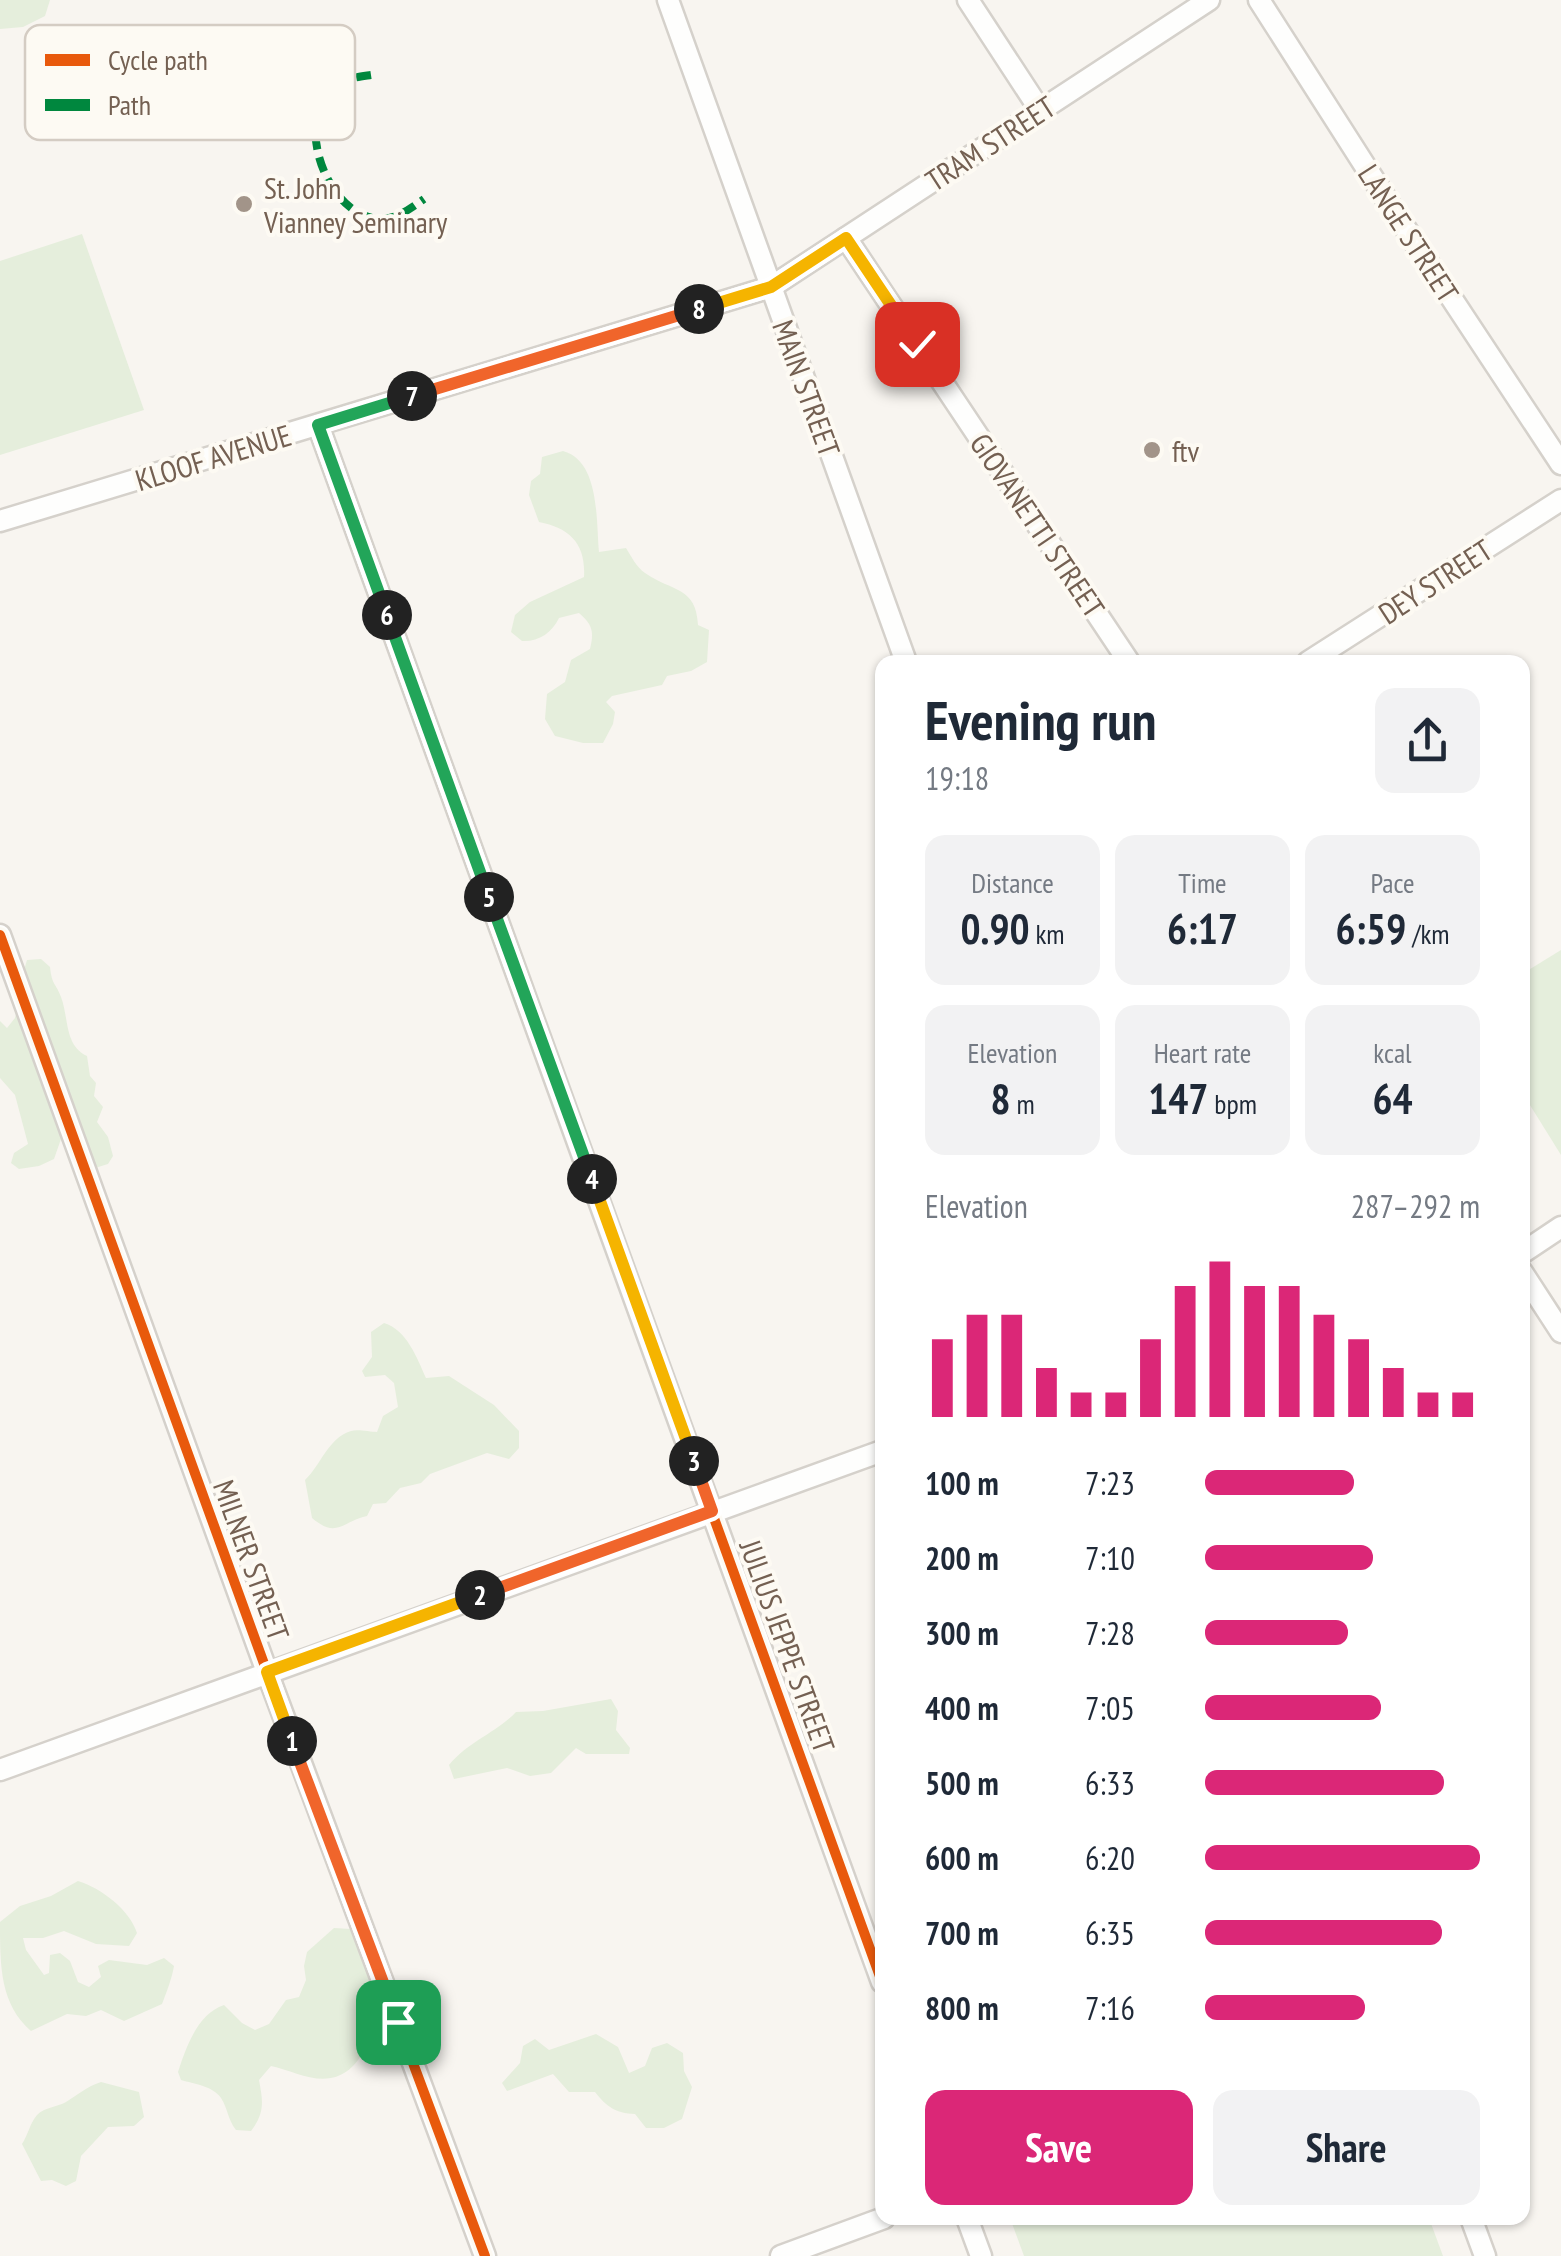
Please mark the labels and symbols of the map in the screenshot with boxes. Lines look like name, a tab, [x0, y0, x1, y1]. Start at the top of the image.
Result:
legend	[25, 25, 355, 140]
text: Cycle path	[108, 41, 208, 78]
text: Path	[108, 86, 151, 123]
street label: TRAM STREET	[918, 87, 1062, 199]
street label: LANGE STREET	[1350, 157, 1468, 309]
place label: St. John Vianney Seminary	[263, 168, 448, 241]
marker: St. John Vianney Seminary	[233, 193, 255, 215]
pin: 8	[674, 284, 724, 334]
pin	[875, 302, 960, 387]
street label: MAIN STREET	[764, 314, 850, 462]
pin: 7	[387, 371, 437, 421]
street label: KLOOF AVENUE	[130, 415, 296, 499]
street label: GIOVANETTI STREET	[962, 425, 1114, 625]
place label: ftv	[1172, 431, 1199, 470]
marker: ftv	[1141, 439, 1163, 461]
street label: DEY STREET	[1371, 530, 1499, 632]
pin: 6	[362, 590, 412, 640]
pin: 5	[464, 872, 514, 922]
pin: 4	[567, 1154, 617, 1204]
pin: 3	[669, 1436, 719, 1486]
street label: MILNER STREET	[205, 1474, 299, 1646]
street label: JULIUS JEPPE STREET	[731, 1533, 845, 1758]
pin: 2	[455, 1570, 505, 1620]
pin: 1	[267, 1716, 317, 1766]
pin	[356, 1980, 441, 2065]

